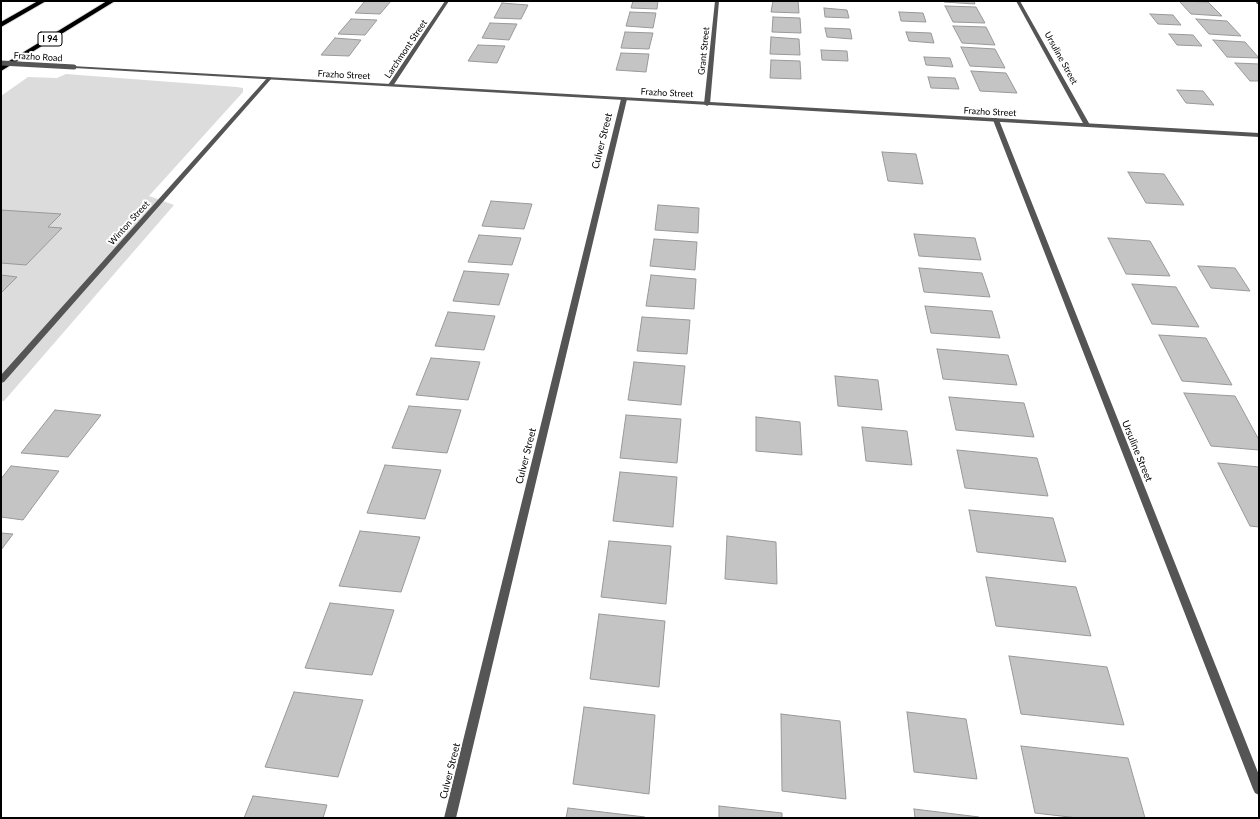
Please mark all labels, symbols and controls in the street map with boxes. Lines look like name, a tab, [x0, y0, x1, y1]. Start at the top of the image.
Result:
street label: Larchmont Street	[382, 18, 430, 80]
street label: Grant Street	[696, 26, 712, 76]
street label: Ursuline Street	[1042, 30, 1080, 86]
road number: I 94	[38, 32, 62, 46]
street label: Frazho Road	[13, 50, 63, 64]
street label: Frazho Street	[317, 68, 371, 82]
street label: Frazho Street	[640, 86, 694, 100]
street label: Frazho Street	[963, 105, 1017, 119]
street label: Culver Street	[589, 112, 615, 170]
street label: Winton Street	[106, 199, 152, 247]
street label: Ursuline Street	[1119, 419, 1155, 483]
street label: Culver Street	[513, 427, 539, 485]
street label: Culver Street	[437, 742, 463, 800]

